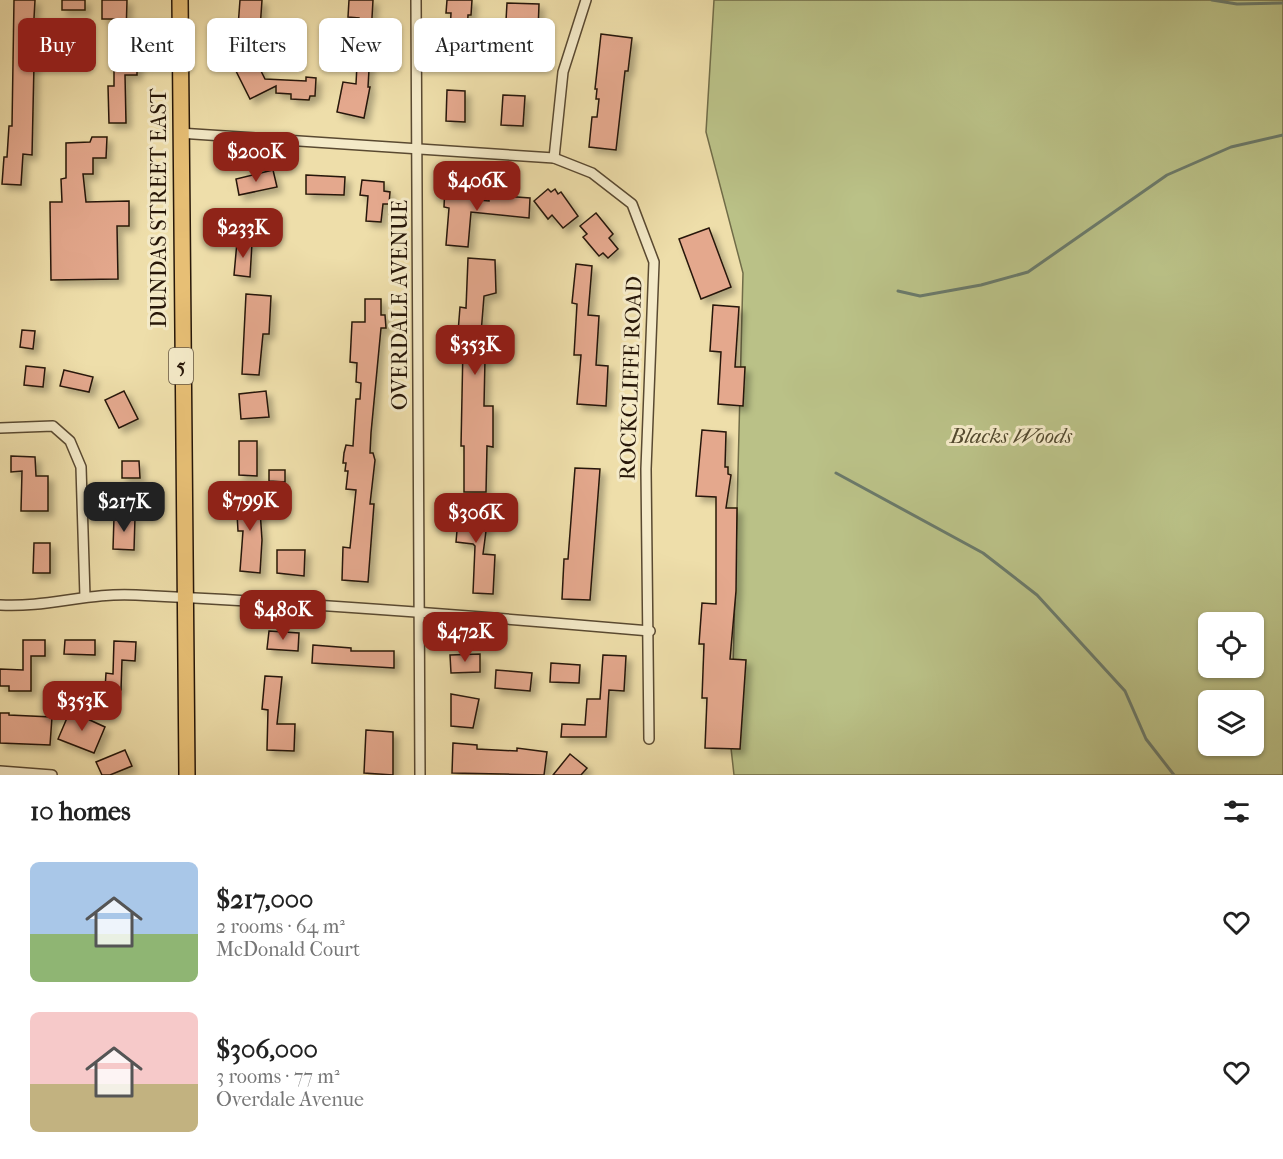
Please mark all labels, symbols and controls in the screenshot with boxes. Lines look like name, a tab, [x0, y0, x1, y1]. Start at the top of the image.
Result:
chip: Buy	[18, 18, 96, 72]
chip: Rent	[108, 18, 195, 72]
chip: Filters	[207, 18, 307, 72]
chip: New	[319, 18, 402, 72]
chip: Apartment	[414, 18, 555, 72]
street label: DUNDAS STREET EAST	[146, 87, 172, 328]
pin: $200K	[214, 132, 298, 183]
text: $200K	[227, 140, 285, 163]
pin: $406K	[435, 161, 519, 212]
text: $406K	[447, 169, 507, 192]
street label: OVERDALE AVENUE	[387, 200, 413, 410]
pin: $233K	[201, 208, 285, 259]
text: $233K	[217, 216, 269, 239]
street label: ROCKCLIFFE ROAD	[614, 275, 648, 481]
pin: $353K	[433, 325, 517, 376]
text: $353K	[450, 333, 500, 356]
road number: 5	[169, 348, 193, 384]
park label: Blacks Woods	[949, 423, 1073, 449]
pin: $799K	[208, 481, 292, 532]
pin: $217K	[82, 482, 166, 533]
text: $799K	[222, 489, 278, 512]
text: $217K	[98, 490, 150, 513]
pin: $306K	[434, 493, 518, 544]
text: $306K	[448, 501, 504, 524]
pin: $480K	[241, 590, 325, 641]
text: $480K	[254, 598, 312, 621]
pin: $472K	[423, 612, 507, 663]
map controls	[1198, 612, 1264, 756]
button: locate	[1198, 612, 1264, 678]
text: $472K	[437, 620, 493, 643]
pin: $353K	[40, 681, 124, 732]
text: $353K	[57, 689, 107, 712]
button: layers	[1198, 690, 1264, 756]
icon: filters	[1220, 795, 1253, 828]
text: 10 homes	[30, 796, 131, 827]
text: $217,000	[216, 884, 313, 915]
icon: home	[78, 886, 150, 958]
icon: heart	[1220, 906, 1253, 939]
text: 2 rooms · 64 m²	[216, 915, 345, 938]
text: McDonald Court	[216, 938, 360, 961]
text: $306,000	[216, 1034, 318, 1065]
icon: home	[78, 1036, 150, 1108]
icon: heart	[1220, 1056, 1253, 1089]
text: 3 rooms · 77 m²	[216, 1065, 340, 1088]
text: Overdale Avenue	[216, 1088, 364, 1111]

